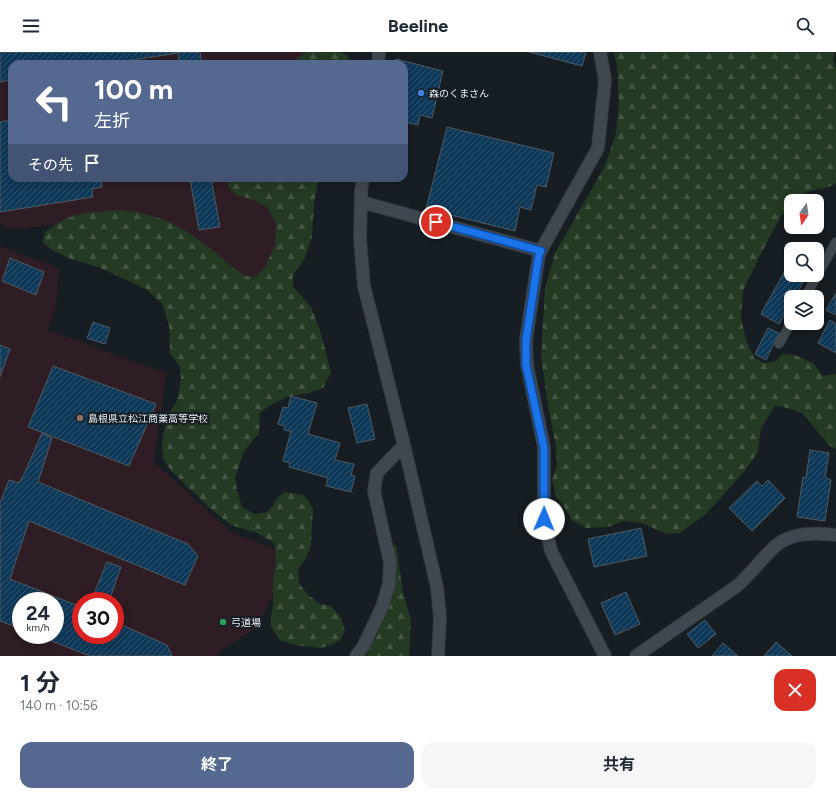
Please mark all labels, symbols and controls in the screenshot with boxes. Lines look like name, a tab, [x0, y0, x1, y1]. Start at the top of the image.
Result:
icon: menu	[20, 15, 42, 37]
text: Beeline	[388, 15, 448, 37]
icon: search	[794, 15, 816, 37]
text: 100 m	[94, 72, 173, 106]
icon: left	[28, 76, 80, 128]
place label: 森のくまさん	[429, 87, 489, 100]
marker: 森のくまさん	[416, 88, 426, 98]
text: 左折	[94, 110, 130, 132]
icon: arrive	[81, 152, 103, 174]
text: その先	[28, 156, 73, 174]
north arrow	[784, 194, 824, 234]
map controls	[784, 194, 824, 330]
pin	[419, 205, 453, 239]
icon: arrive	[425, 211, 447, 233]
button: search	[784, 242, 824, 282]
button: layers	[784, 290, 824, 330]
place label: 島根県立松江商業高等学校	[88, 412, 208, 425]
marker: 島根県立松江商業高等学校	[75, 413, 85, 423]
position arrow	[523, 498, 565, 540]
speed limit sign: 30	[72, 592, 124, 644]
text: 24	[26, 601, 50, 625]
place label: 弓道場	[231, 616, 261, 629]
marker: 弓道場	[218, 617, 228, 627]
text: km/h	[27, 621, 49, 634]
text: 1 分	[20, 668, 60, 697]
button: close	[774, 669, 816, 711]
text: 140 m · 10:56	[20, 698, 98, 713]
button: 終了	[20, 742, 414, 788]
button: 共有	[422, 742, 816, 788]

